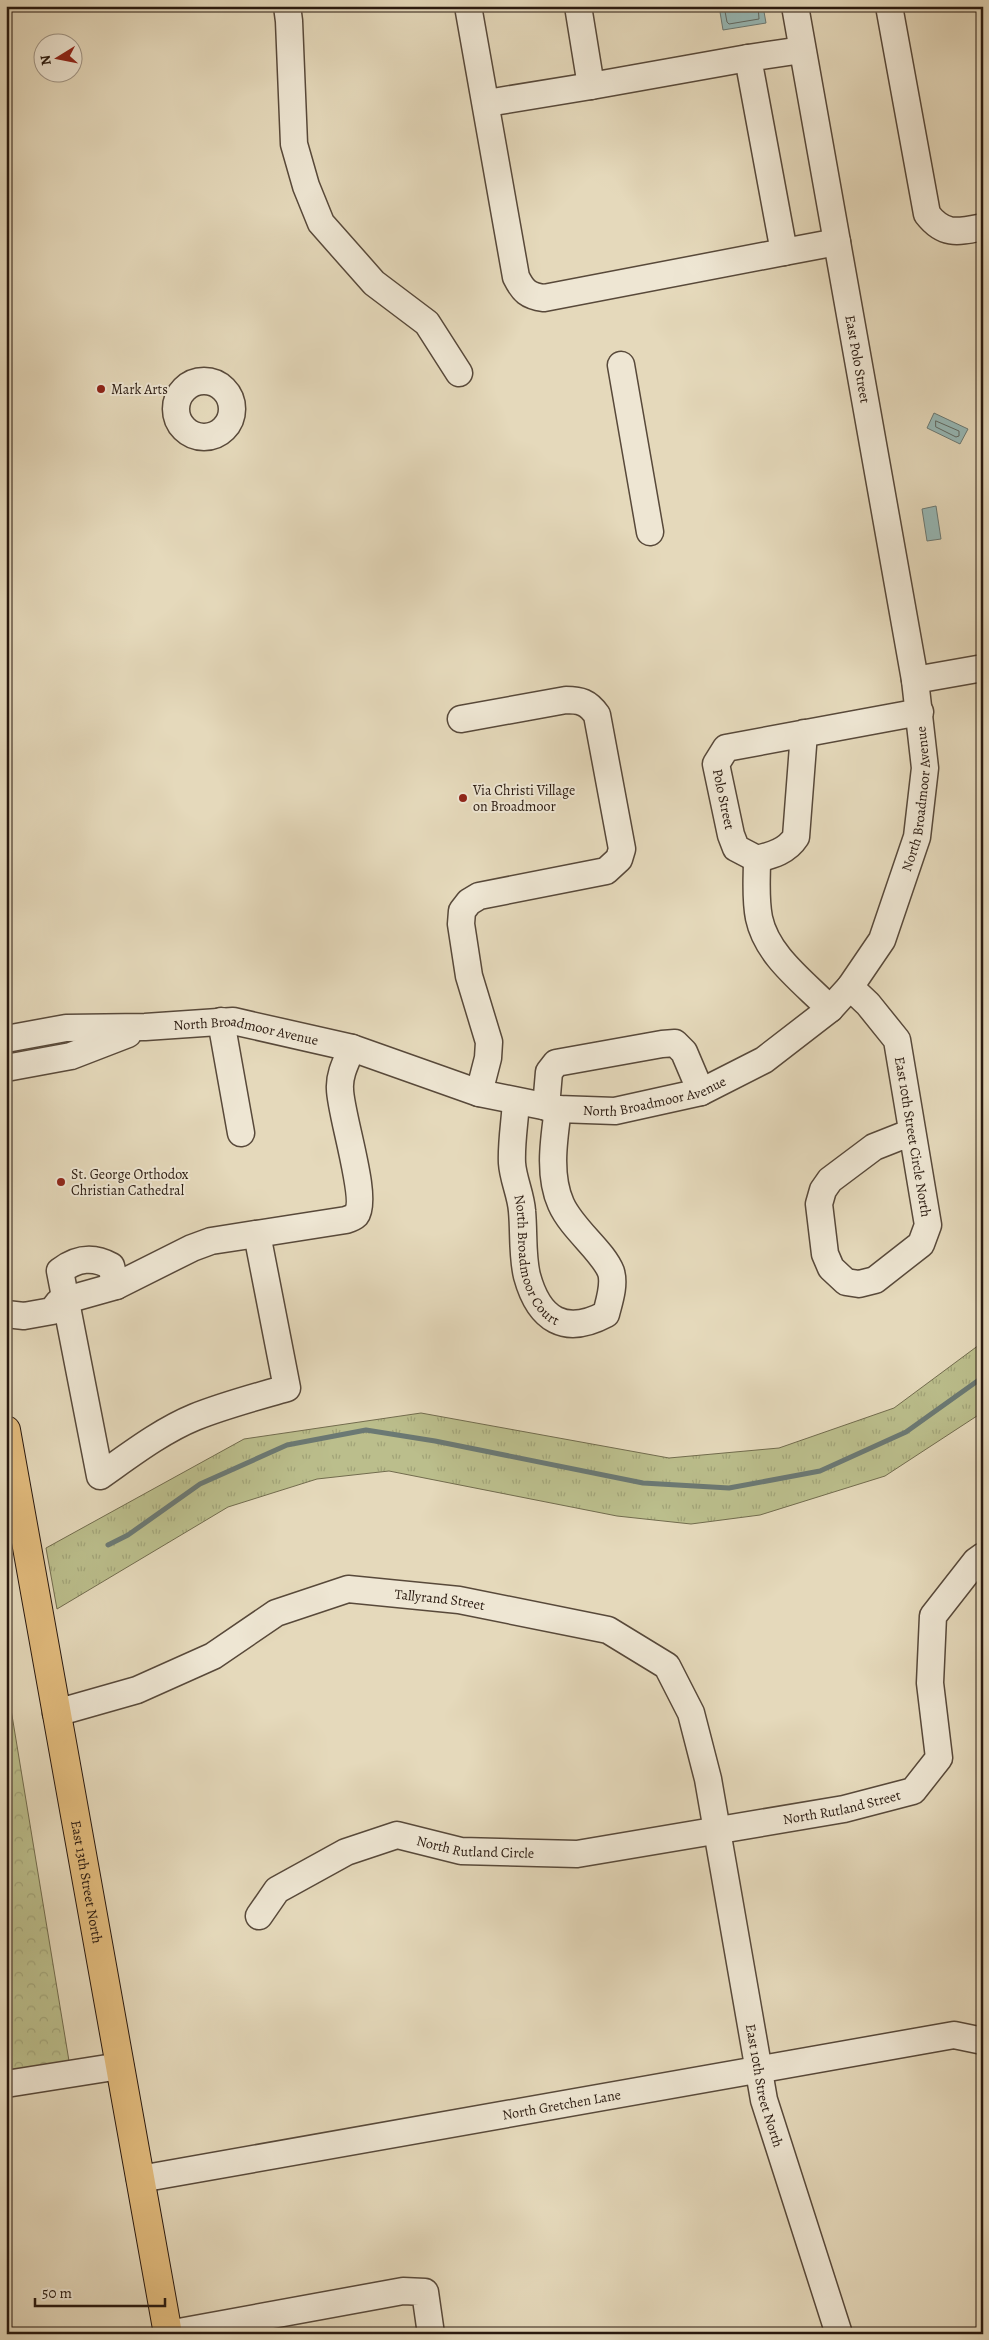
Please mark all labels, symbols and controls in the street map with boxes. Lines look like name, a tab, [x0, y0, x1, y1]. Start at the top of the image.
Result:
north arrow	[32, 32, 82, 82]
text: N	[35, 53, 56, 67]
street label: East Polo Street	[840, 314, 875, 405]
place label: Mark Arts	[111, 380, 168, 399]
marker: Mark Arts	[95, 383, 107, 395]
street label: North Broadmoor Avenue	[897, 725, 935, 874]
street label: Polo Street	[708, 767, 739, 832]
place label: Via Christi Village on Broadmoor	[472, 781, 575, 816]
marker: Via Christi Village on Broadmoor	[457, 792, 469, 804]
street label: North Broadmoor Avenue	[173, 1012, 320, 1050]
street label: East 10th Street Circle North	[890, 1055, 936, 1219]
street label: North Broadmoor Avenue	[583, 1072, 729, 1121]
place label: St. George Orthodox Christian Cathedral	[71, 1165, 189, 1200]
marker: St. George Orthodox Christian Cathedral	[55, 1176, 67, 1188]
street label: North Broadmoor Court	[509, 1193, 563, 1330]
street label: Tallyrand Street	[394, 1585, 487, 1615]
street label: North Rutland Street	[782, 1786, 903, 1829]
street label: East 13th Street North	[66, 1819, 107, 1945]
street label: North Rutland Circle	[414, 1831, 534, 1863]
street label: East 10th Street North	[741, 2022, 788, 2150]
street label: North Gretchen Lane	[501, 2085, 622, 2125]
scale bar	[35, 2275, 165, 2307]
text: 50 m	[42, 2283, 72, 2303]

